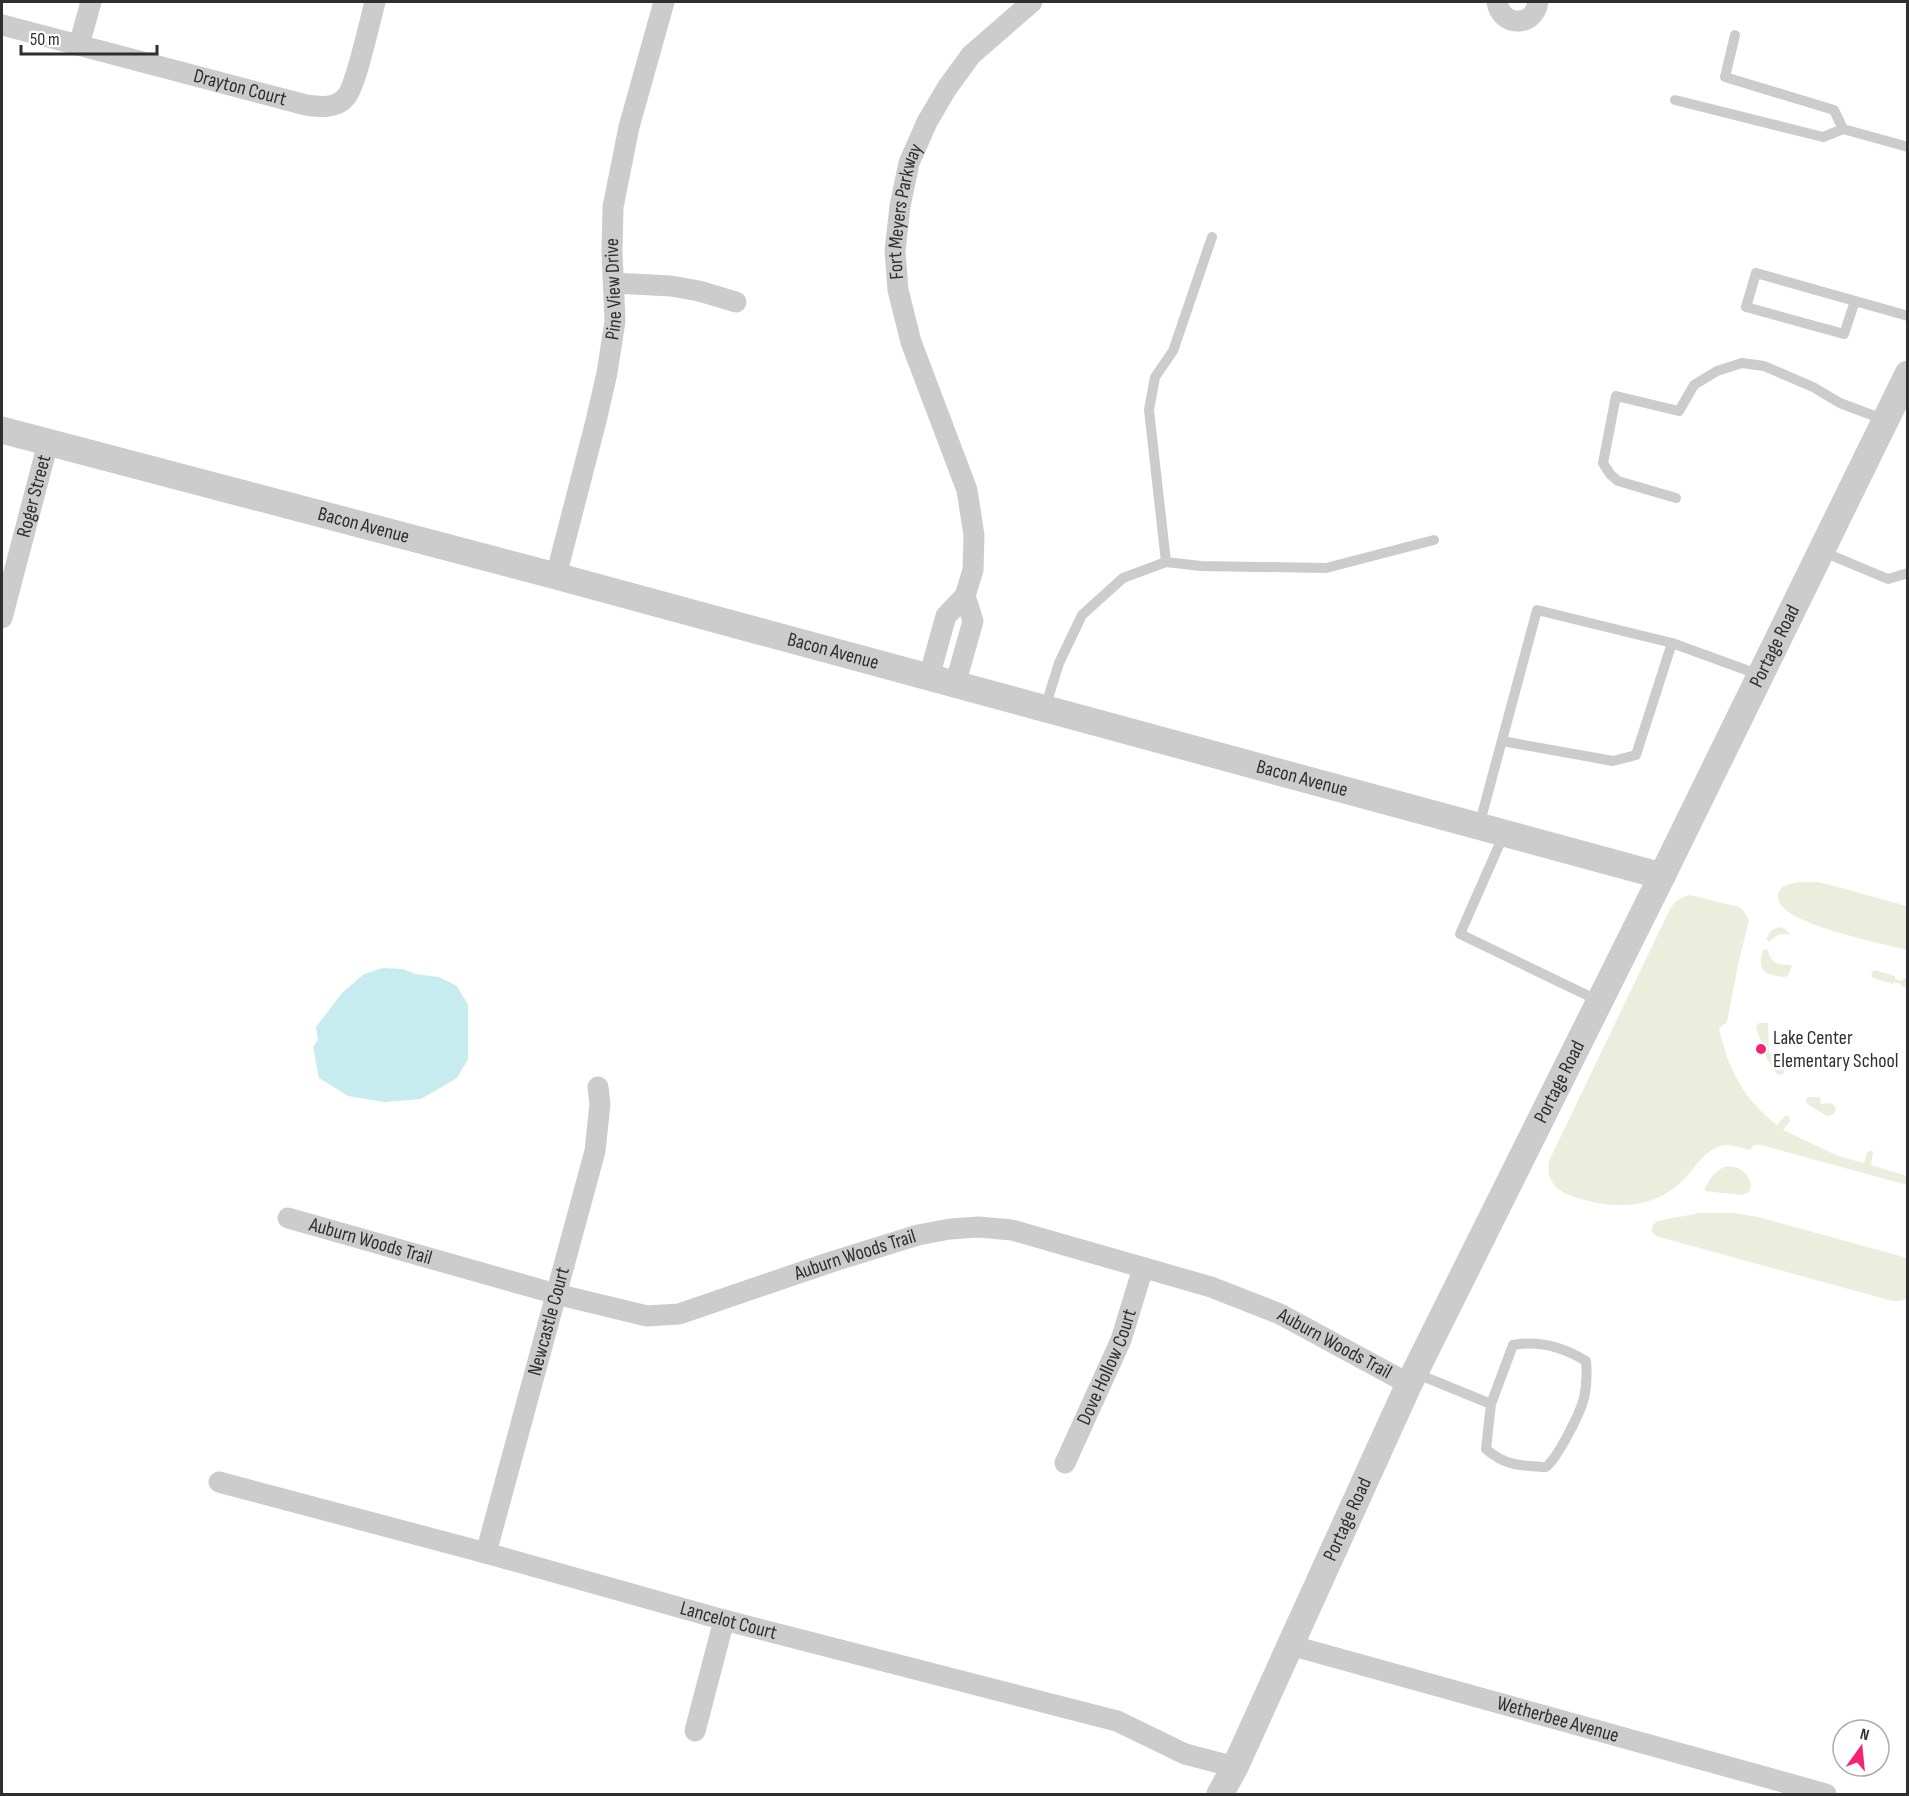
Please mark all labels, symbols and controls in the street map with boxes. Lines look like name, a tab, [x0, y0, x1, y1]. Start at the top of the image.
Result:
scale bar	[21, 18, 158, 56]
text: 50 m	[30, 29, 60, 50]
street label: Drayton Court	[191, 64, 289, 111]
street label: Fort Meyers Parkway	[883, 140, 928, 280]
street label: Pine View Drive	[600, 238, 627, 342]
street label: Roger Street	[12, 452, 56, 540]
street label: Bacon Avenue	[315, 502, 412, 549]
street label: Portage Road	[1744, 601, 1805, 691]
street label: Bacon Avenue	[785, 627, 881, 675]
street label: Bacon Avenue	[1254, 755, 1350, 802]
place label: Lake Center Elementary School	[1773, 1026, 1899, 1073]
street label: Portage Road	[1529, 1037, 1590, 1127]
marker: Lake Center Elementary School	[1754, 1042, 1768, 1056]
street label: Auburn Woods Trail	[306, 1212, 435, 1270]
street label: Auburn Woods Trail	[790, 1224, 919, 1286]
street label: Newcastle Court	[523, 1264, 575, 1378]
street label: Auburn Woods Trail	[1272, 1302, 1396, 1384]
street label: Dove Hollow Court	[1072, 1306, 1142, 1429]
street label: Portage Road	[1318, 1474, 1377, 1565]
street label: Lancelot Court	[677, 1596, 779, 1645]
street label: Wetherbee Avenue	[1494, 1691, 1622, 1748]
north arrow	[1831, 1718, 1891, 1778]
text: N	[1858, 1725, 1871, 1745]

